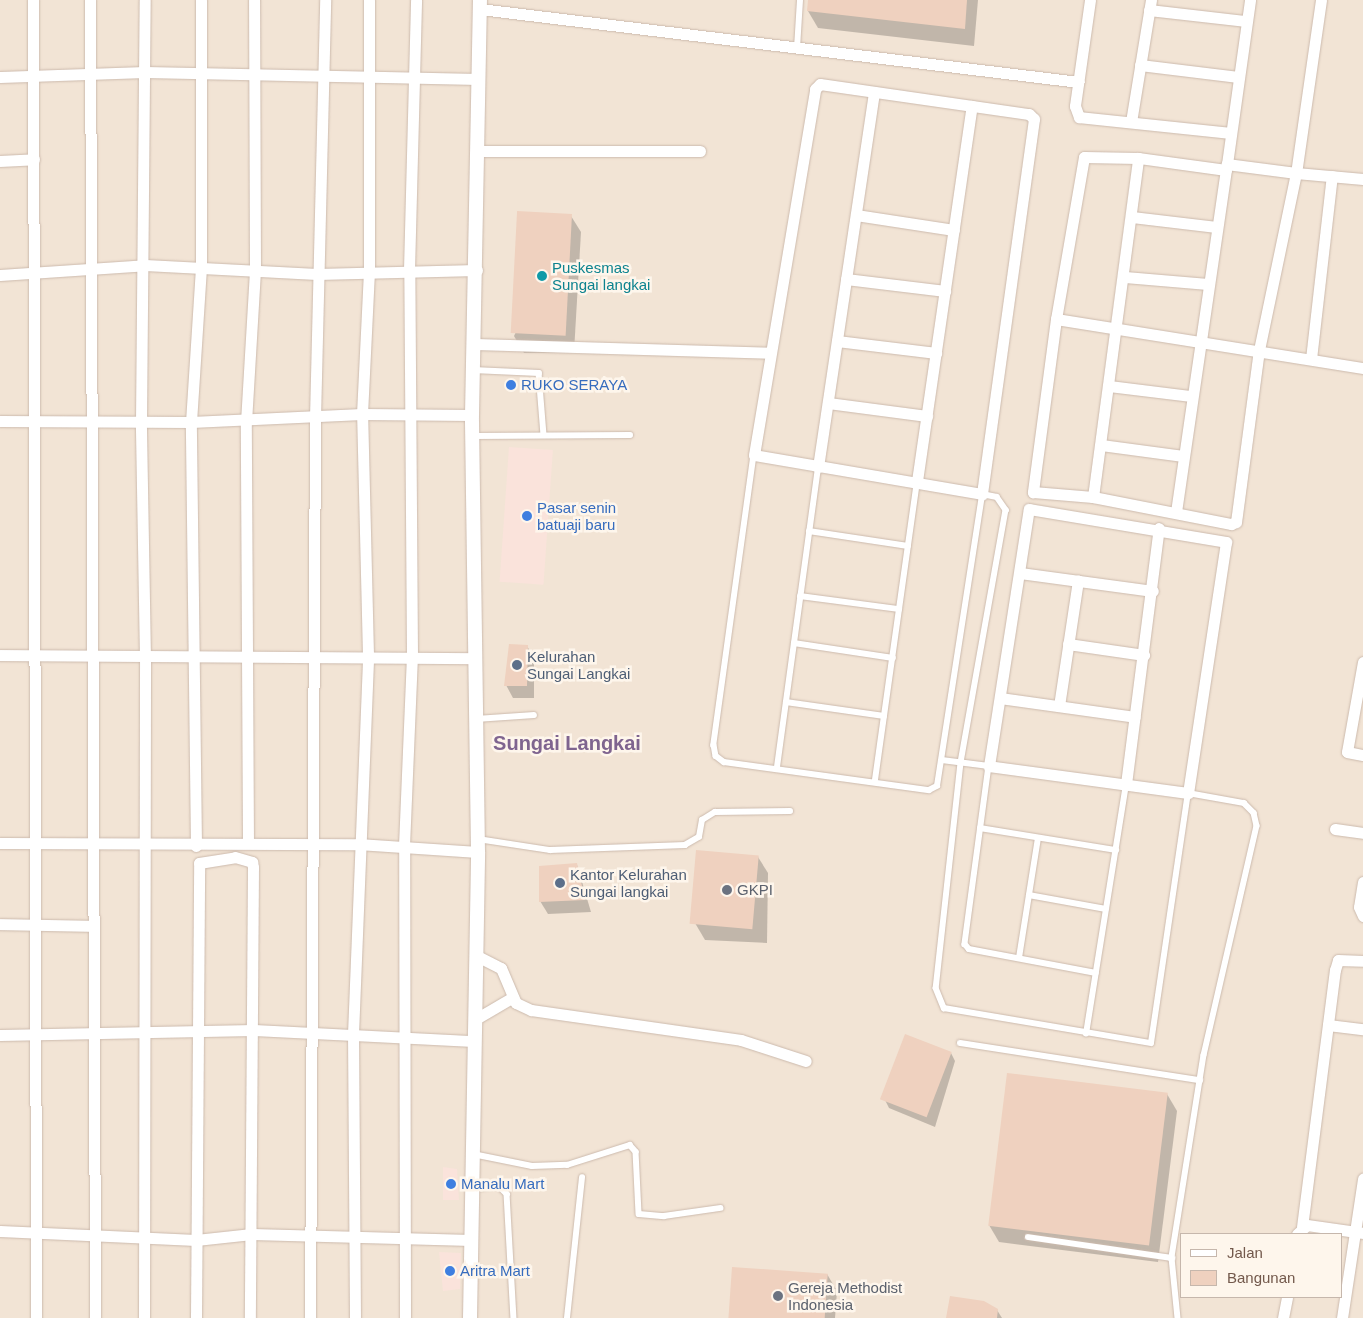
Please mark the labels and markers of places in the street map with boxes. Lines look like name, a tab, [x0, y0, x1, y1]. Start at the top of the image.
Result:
place label: Puskesmas Sungai langkai	[552, 258, 650, 293]
marker: Puskesmas Sungai langkai	[536, 270, 548, 282]
place label: RUKO SERAYA	[521, 376, 627, 394]
marker: RUKO SERAYA	[505, 379, 517, 391]
place label: Pasar senin batuaji baru	[537, 498, 616, 533]
marker: Pasar senin batuaji baru	[521, 510, 533, 522]
place label: Kelurahan Sungai Langkai	[527, 647, 630, 682]
marker: Kelurahan Sungai Langkai	[511, 659, 523, 671]
place label: Kantor Kelurahan Sungai langkai	[570, 865, 687, 900]
marker: Kantor Kelurahan Sungai langkai	[554, 877, 566, 889]
place label: GKPI	[737, 881, 773, 899]
marker: GKPI	[721, 884, 733, 896]
place label: Manalu Mart	[461, 1175, 544, 1193]
marker: Manalu Mart	[445, 1178, 457, 1190]
place label: Aritra Mart	[460, 1262, 530, 1280]
marker: Aritra Mart	[444, 1265, 456, 1277]
place label: Gereja Methodist Indonesia	[788, 1278, 902, 1313]
marker: Gereja Methodist Indonesia	[772, 1290, 784, 1302]

